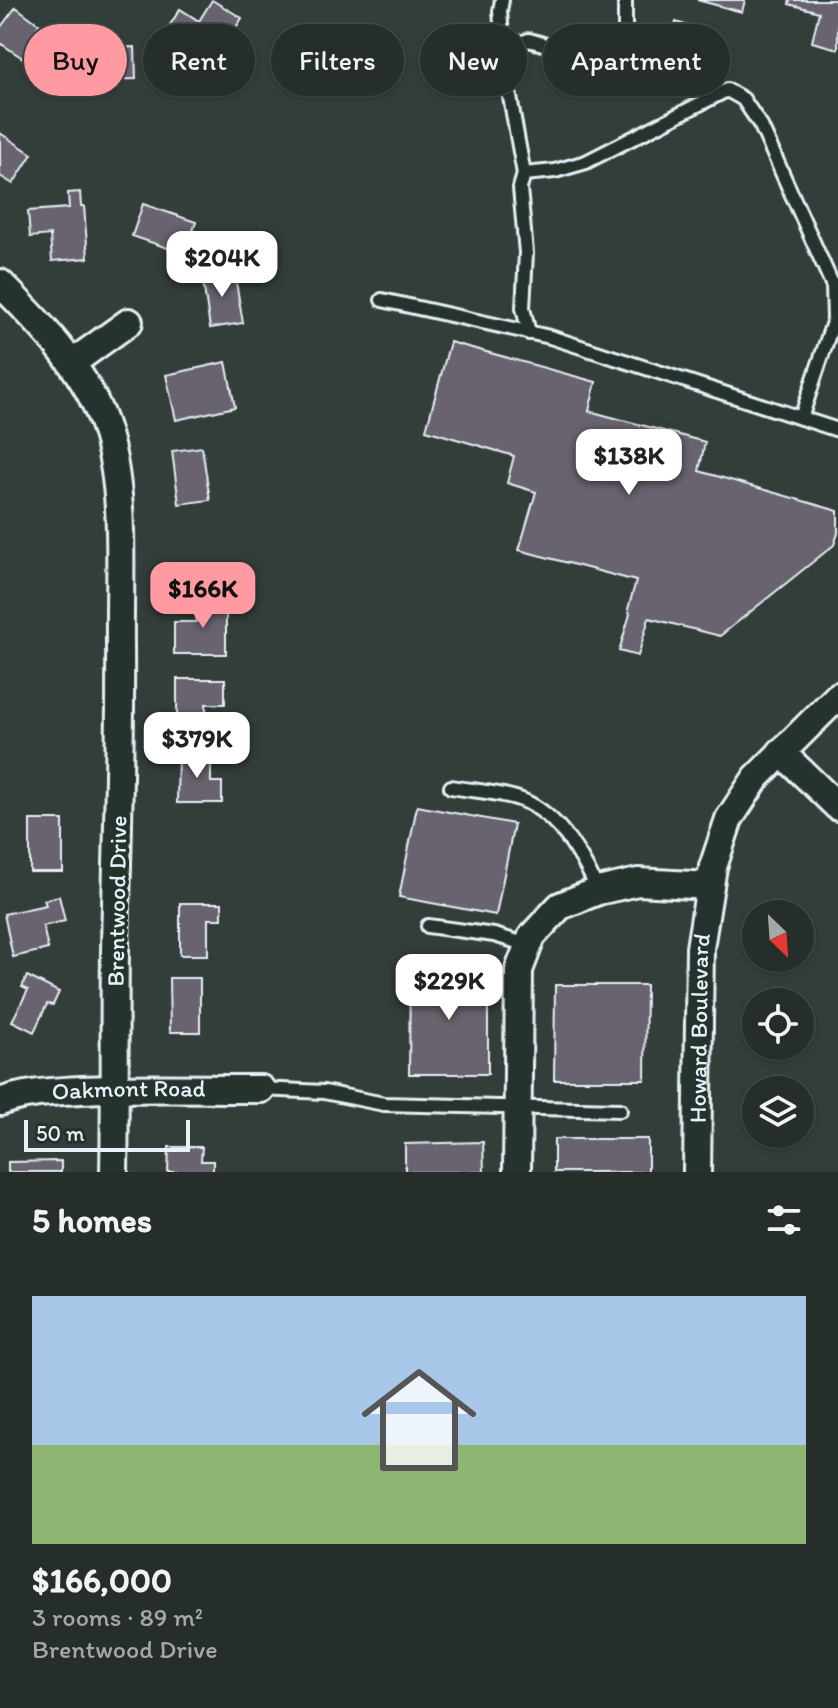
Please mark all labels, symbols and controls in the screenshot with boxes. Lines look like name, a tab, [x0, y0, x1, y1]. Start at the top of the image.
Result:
chip: Buy	[24, 24, 127, 96]
chip: Rent	[143, 24, 255, 96]
chip: Filters	[271, 24, 404, 96]
chip: New	[420, 24, 527, 96]
chip: Apartment	[543, 24, 730, 96]
pin: $204K	[166, 231, 278, 299]
text: $204K	[184, 241, 260, 273]
pin: $138K	[573, 429, 685, 497]
text: $138K	[594, 439, 664, 471]
pin: $166K	[147, 562, 259, 630]
text: $166K	[168, 572, 238, 604]
pin: $379K	[141, 712, 253, 780]
text: $379K	[162, 722, 232, 754]
street label: Brentwood Drive	[101, 815, 132, 987]
north arrow	[742, 900, 814, 972]
map controls	[742, 900, 814, 1148]
street label: Howard Boulevard	[683, 931, 716, 1123]
pin: $229K	[393, 954, 505, 1022]
text: $229K	[414, 964, 484, 996]
button: locate	[742, 988, 814, 1060]
street label: Oakmont Road	[51, 1073, 206, 1106]
button: layers	[742, 1076, 814, 1148]
scale bar	[24, 1116, 190, 1152]
text: 50 m	[36, 1120, 85, 1147]
icon: filters	[762, 1198, 806, 1242]
text: 5 homes	[32, 1200, 152, 1241]
icon: home	[347, 1348, 491, 1492]
text: $166,000	[32, 1560, 172, 1601]
text: 3 rooms · 89 m²	[32, 1601, 203, 1633]
text: Brentwood Drive	[32, 1633, 218, 1665]

